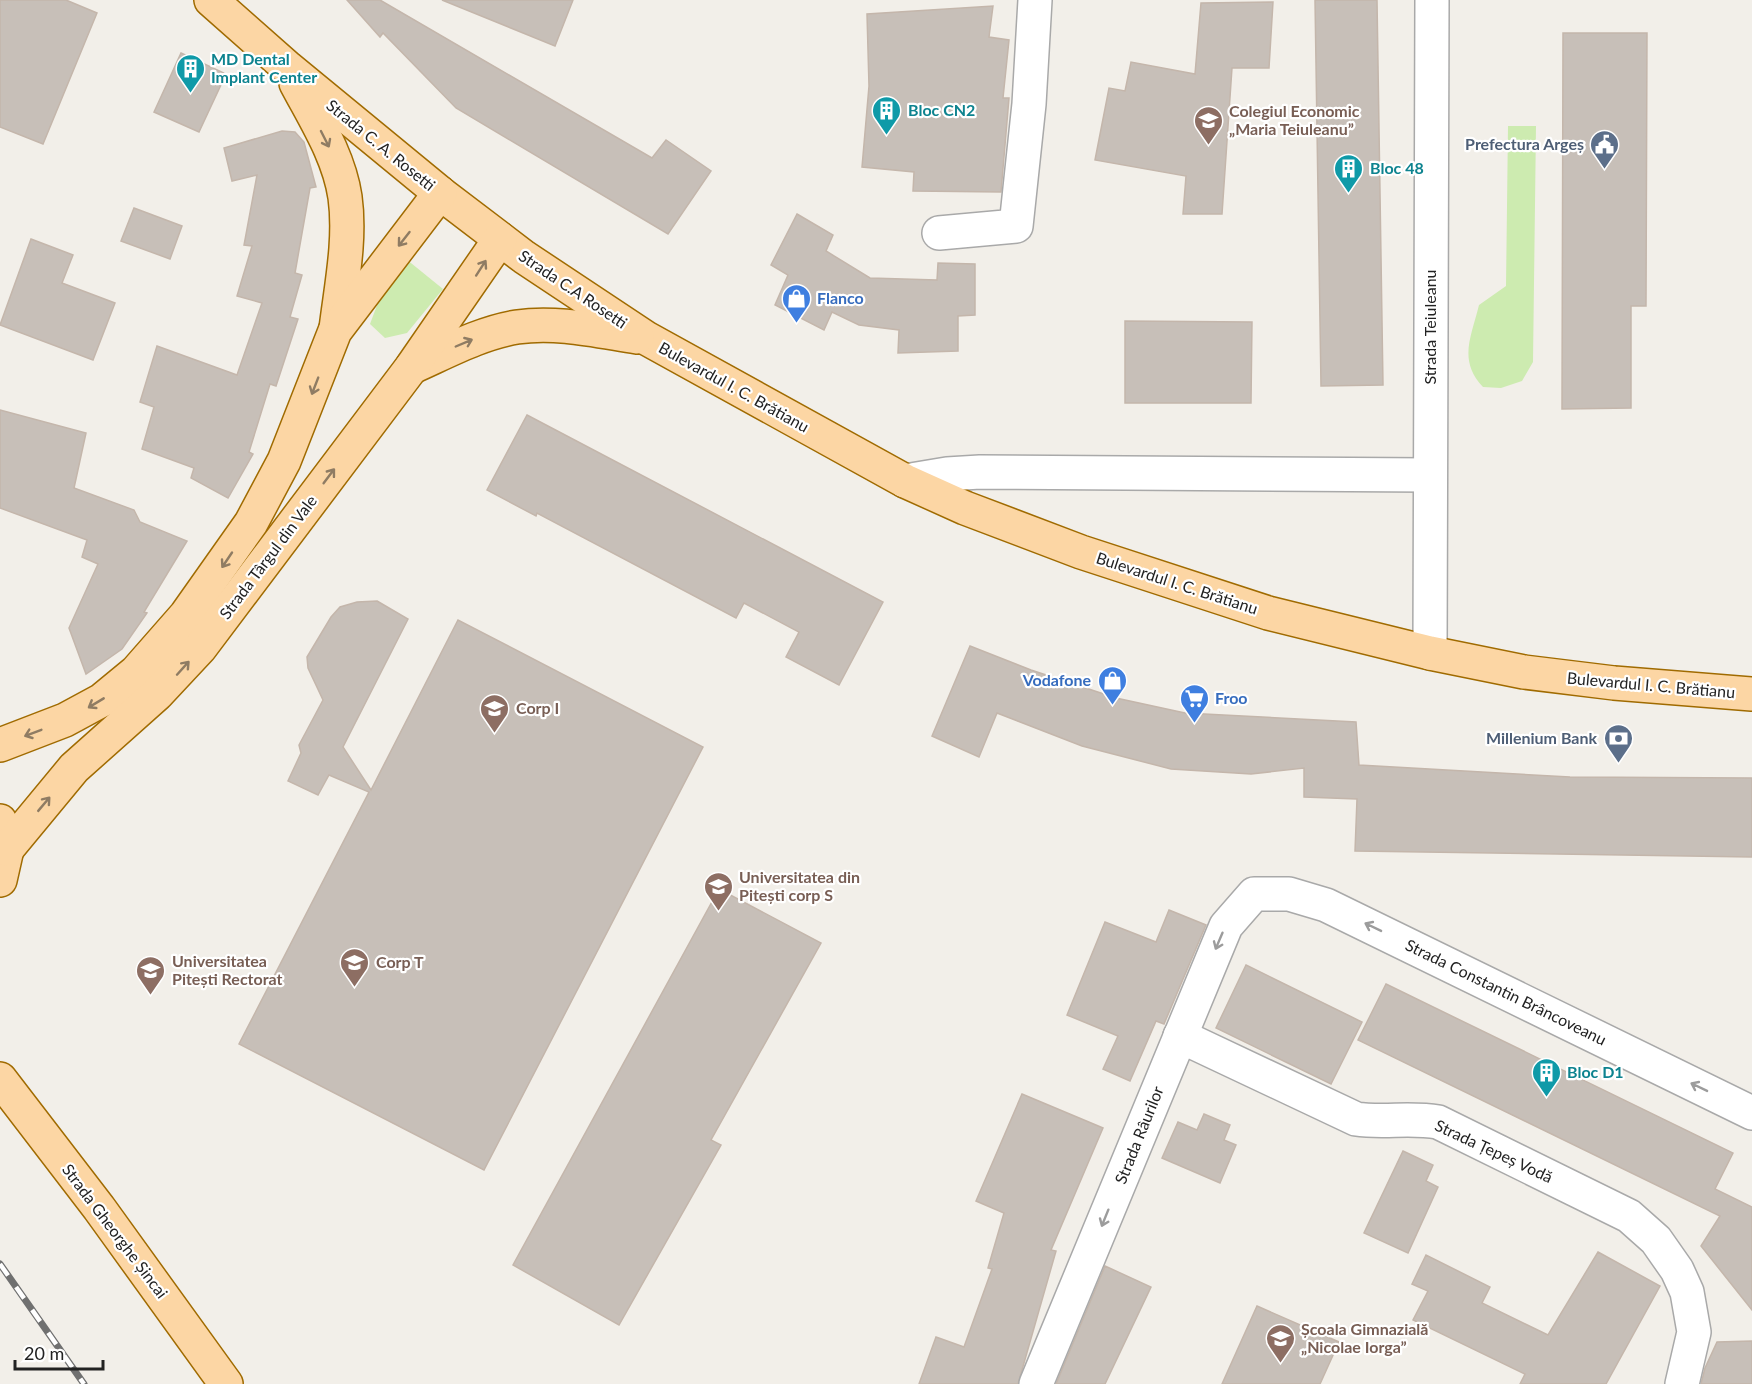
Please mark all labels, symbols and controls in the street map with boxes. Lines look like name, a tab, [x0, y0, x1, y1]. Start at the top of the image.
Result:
place label: MD Dental Implant Center	[211, 49, 317, 86]
building icon: MD Dental Implant Center	[174, 52, 206, 94]
building icon: Bloc CN2	[871, 94, 903, 136]
street label: Strada C. A. Rosetti	[323, 95, 440, 194]
place label: Bloc CN2	[908, 100, 975, 119]
place label: Colegiul Economic „Maria Teiuleanu”	[1229, 101, 1360, 138]
school or university icon: Colegiul Economic „Maria Teiuleanu”	[1192, 104, 1224, 146]
public building icon: Prefectura Argeș	[1589, 128, 1621, 170]
one-way arrow	[320, 129, 331, 147]
place label: Prefectura Argeș	[1465, 134, 1584, 153]
building icon: Bloc 48	[1333, 152, 1365, 194]
place label: Bloc 48	[1370, 158, 1424, 177]
one-way arrow	[398, 231, 411, 247]
street label: Strada C.A Rosetti	[516, 245, 631, 332]
one-way arrow	[474, 260, 487, 277]
street label: Strada Teiuleanu	[1420, 270, 1439, 384]
shop icon: Flanco	[780, 282, 812, 324]
place label: Flanco	[817, 288, 864, 307]
one-way arrow	[455, 337, 473, 348]
street label: Bulevardul I. C. Brătianu	[656, 337, 813, 436]
one-way arrow	[309, 376, 320, 395]
one-way arrow	[323, 468, 336, 484]
street label: Strada Târgul din Vale	[215, 491, 320, 622]
street label: Bulevardul I. C. Brătianu	[1094, 547, 1260, 618]
one-way arrow	[221, 551, 233, 567]
one-way arrow	[176, 660, 190, 675]
shop icon: Vodafone	[1096, 664, 1128, 706]
street label: Bulevardul I. C. Brătianu	[1566, 668, 1736, 701]
place label: Vodafone	[1022, 670, 1091, 689]
supermarket icon: Froo	[1178, 682, 1210, 724]
place label: Froo	[1215, 688, 1248, 707]
school or university icon: Corp I	[479, 692, 511, 734]
one-way arrow	[88, 697, 105, 709]
place label: Corp I	[516, 698, 559, 717]
bank icon: Millenium Bank	[1602, 722, 1634, 764]
one-way arrow	[24, 728, 43, 739]
place label: Millenium Bank	[1486, 728, 1597, 747]
one-way arrow	[37, 797, 51, 812]
place label: Universitatea din Pitești corp S	[739, 867, 860, 904]
school or university icon: Universitatea din Pitești corp S	[702, 870, 734, 912]
one-way arrow	[1365, 921, 1383, 933]
one-way arrow	[1213, 931, 1224, 949]
street label: Strada Constantin Brâncoveanu	[1403, 935, 1610, 1049]
school or university icon: Corp T	[339, 946, 371, 988]
place label: Universitatea Pitești Rectorat	[172, 951, 283, 988]
place label: Corp T	[376, 952, 424, 971]
school or university icon: Universitatea Pitești Rectorat	[135, 954, 167, 996]
building icon: Bloc D1	[1530, 1056, 1562, 1098]
place label: Bloc D1	[1567, 1062, 1624, 1081]
one-way arrow	[1691, 1081, 1709, 1092]
street label: Strada Râurilor	[1110, 1083, 1167, 1187]
street label: Strada Țepeș Vodă	[1432, 1115, 1556, 1186]
street label: Strada Gheorghe Șincai	[59, 1160, 172, 1302]
one-way arrow	[1099, 1208, 1110, 1227]
place label: Școala Gimnazială „Nicolae Iorga”	[1301, 1319, 1428, 1356]
school or university icon: Școala Gimnazială „Nicolae Iorga”	[1264, 1322, 1296, 1364]
scale bar	[15, 1333, 104, 1371]
text: 20 m	[24, 1342, 64, 1364]

